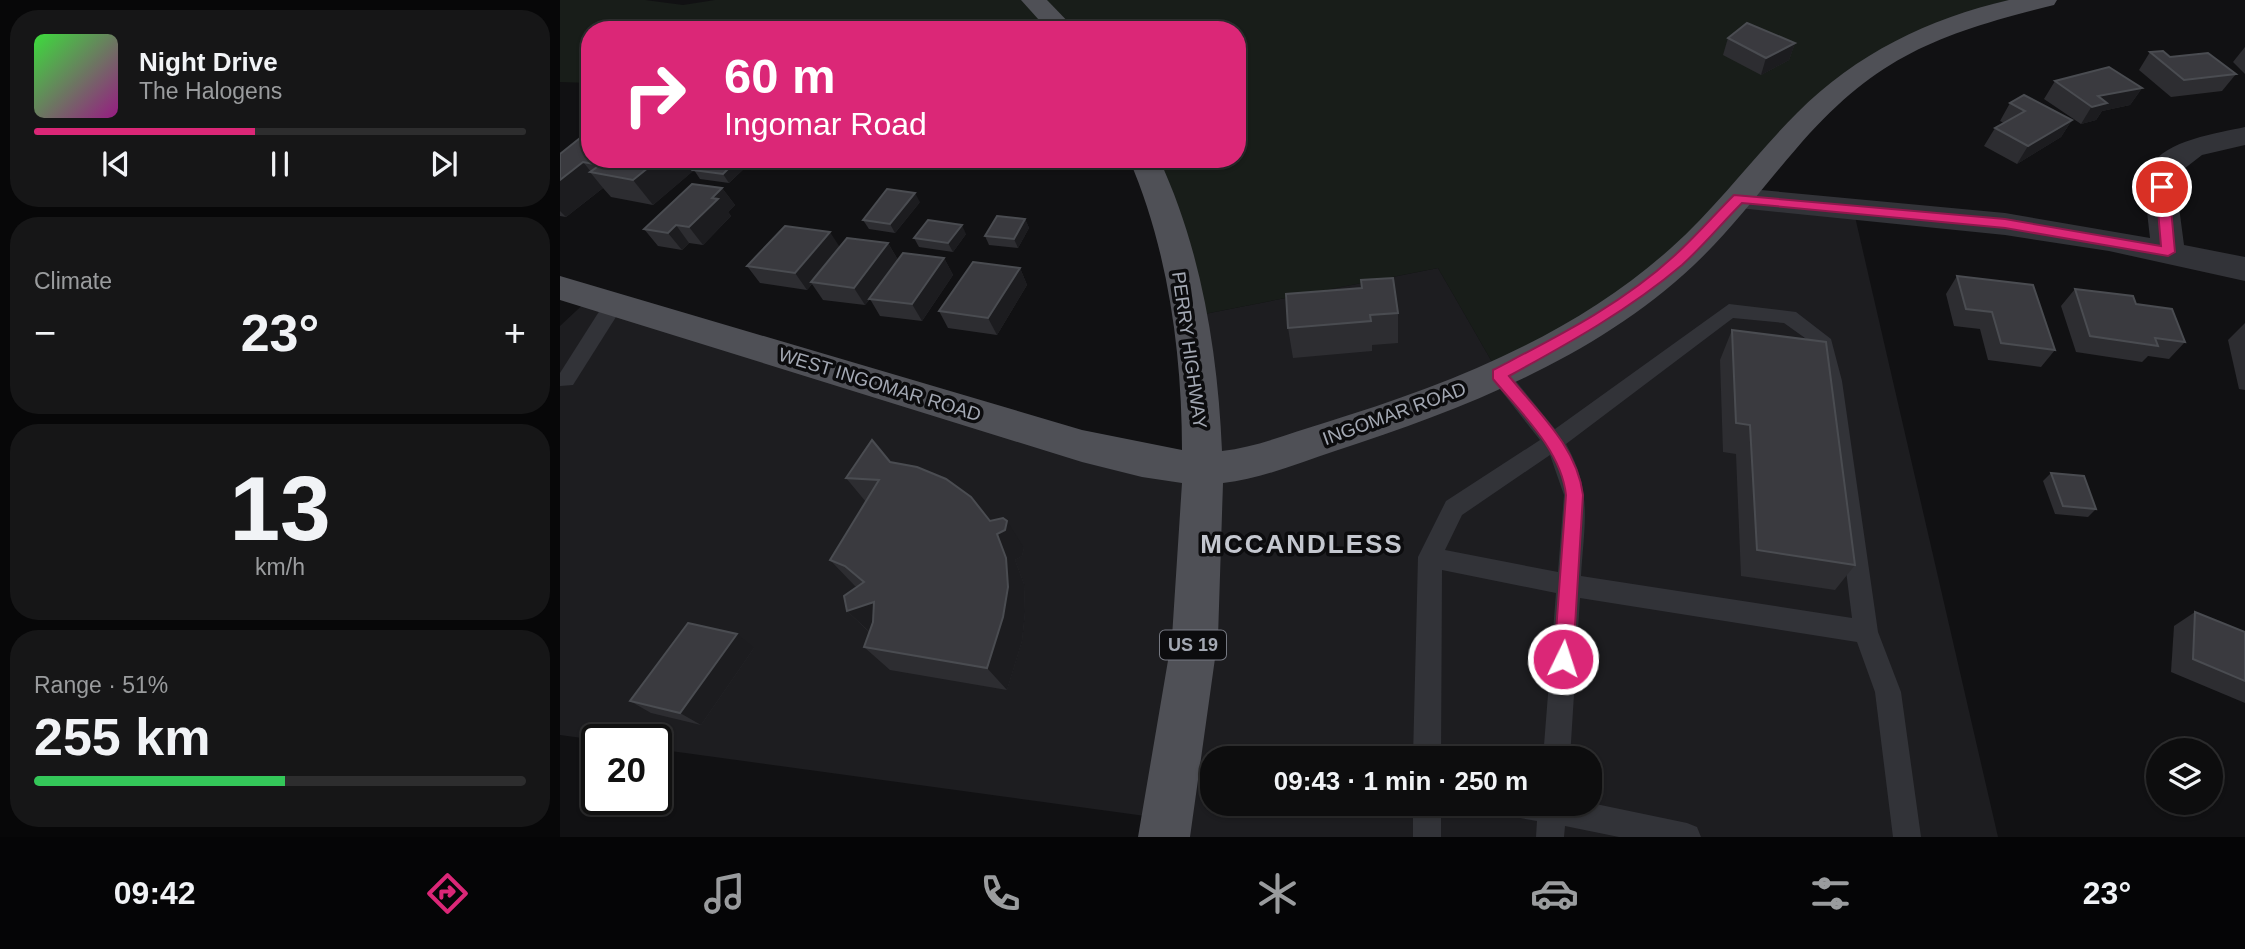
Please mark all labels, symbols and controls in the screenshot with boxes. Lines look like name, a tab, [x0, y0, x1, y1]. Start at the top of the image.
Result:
text: Night Drive	[139, 47, 278, 77]
icon: right	[609, 49, 700, 140]
text: 60 m	[724, 49, 836, 103]
text: The Halogens	[139, 78, 282, 104]
text: Ingomar Road	[724, 106, 927, 142]
icon: previous	[97, 145, 135, 183]
icon: pause	[261, 145, 299, 183]
icon: next	[425, 145, 463, 183]
pin	[2132, 157, 2192, 217]
icon: arrive	[2143, 168, 2181, 206]
text: Climate	[34, 268, 112, 294]
street label: PERRY HIGHWAY	[1168, 270, 1211, 430]
text: 23°	[241, 304, 319, 362]
text: −	[34, 312, 56, 354]
text: +	[504, 312, 526, 354]
street label: WEST INGOMAR ROAD	[776, 344, 984, 425]
street label: INGOMAR ROAD	[1320, 378, 1469, 449]
text: 13	[229, 458, 331, 559]
district label: MCCANDLESS	[1200, 529, 1404, 559]
text: km/h	[255, 554, 305, 580]
position arrow	[1526, 622, 1600, 696]
road number: US 19	[1160, 630, 1226, 660]
text: Range · 51%	[34, 672, 168, 698]
text: 255 km	[34, 708, 210, 766]
speed limit sign: 20	[581, 724, 672, 815]
map controls	[2146, 738, 2223, 815]
button: layers	[2146, 738, 2223, 815]
text: 09:43 · 1 min · 250 m	[1274, 766, 1528, 796]
icon: directions	[423, 869, 472, 918]
icon: music	[700, 869, 749, 918]
icon: phone	[976, 869, 1025, 918]
icon: climate	[1253, 869, 1302, 918]
icon: car	[1530, 869, 1579, 918]
icon: filters	[1806, 869, 1855, 918]
text: 09:42	[114, 875, 196, 911]
text: 23°	[2083, 875, 2131, 911]

